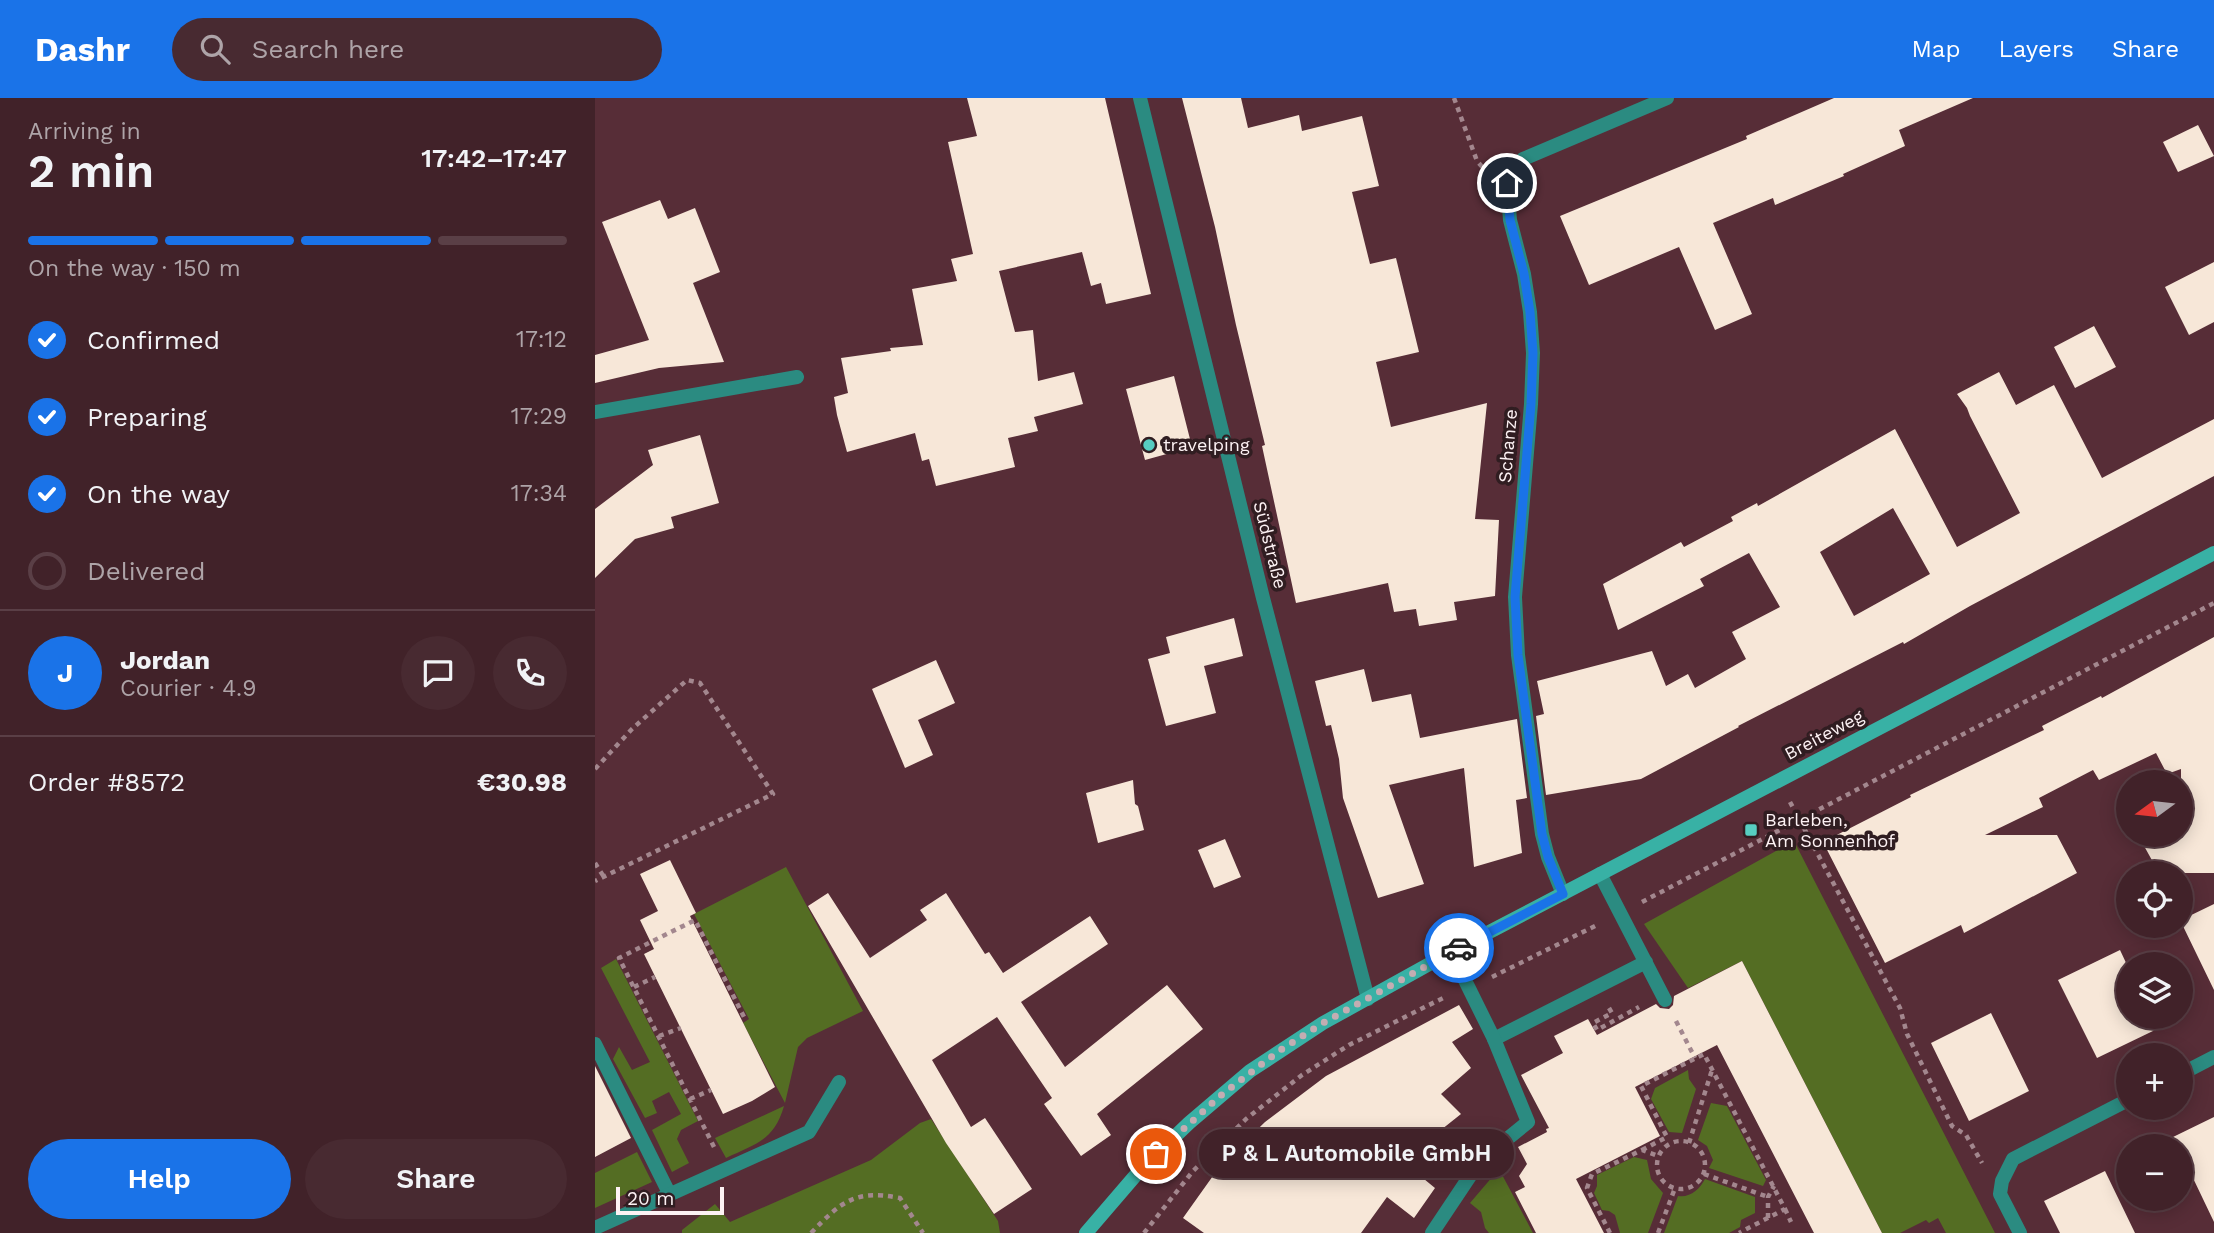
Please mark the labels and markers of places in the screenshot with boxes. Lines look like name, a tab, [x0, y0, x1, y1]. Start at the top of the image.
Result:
pin	[1477, 153, 1537, 213]
place label: travelping	[1163, 434, 1250, 455]
marker: travelping	[1141, 437, 1157, 453]
place label: Barleben, Am Sonnenhof	[1765, 809, 1895, 851]
marker: Barleben, Am Sonnenhof	[1743, 822, 1759, 838]
pin	[1126, 1124, 1186, 1184]
callout: P & L Automobile GmbH	[1198, 1130, 1513, 1178]

